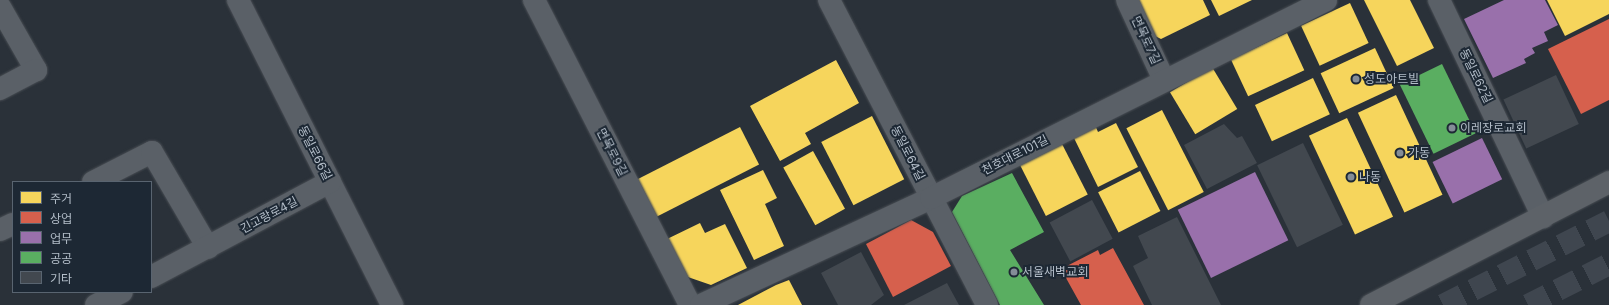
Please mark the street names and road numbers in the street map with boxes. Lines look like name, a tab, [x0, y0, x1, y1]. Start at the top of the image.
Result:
street label: 면목로7길	[1129, 14, 1163, 66]
street label: 동일로62길	[1457, 46, 1495, 106]
street label: 동일로66길	[295, 123, 335, 183]
street label: 동일로64길	[888, 123, 928, 183]
street label: 면목로9길	[594, 126, 630, 178]
street label: 천호대로101길	[979, 132, 1051, 178]
street label: 긴고랑로4길	[238, 194, 300, 236]

